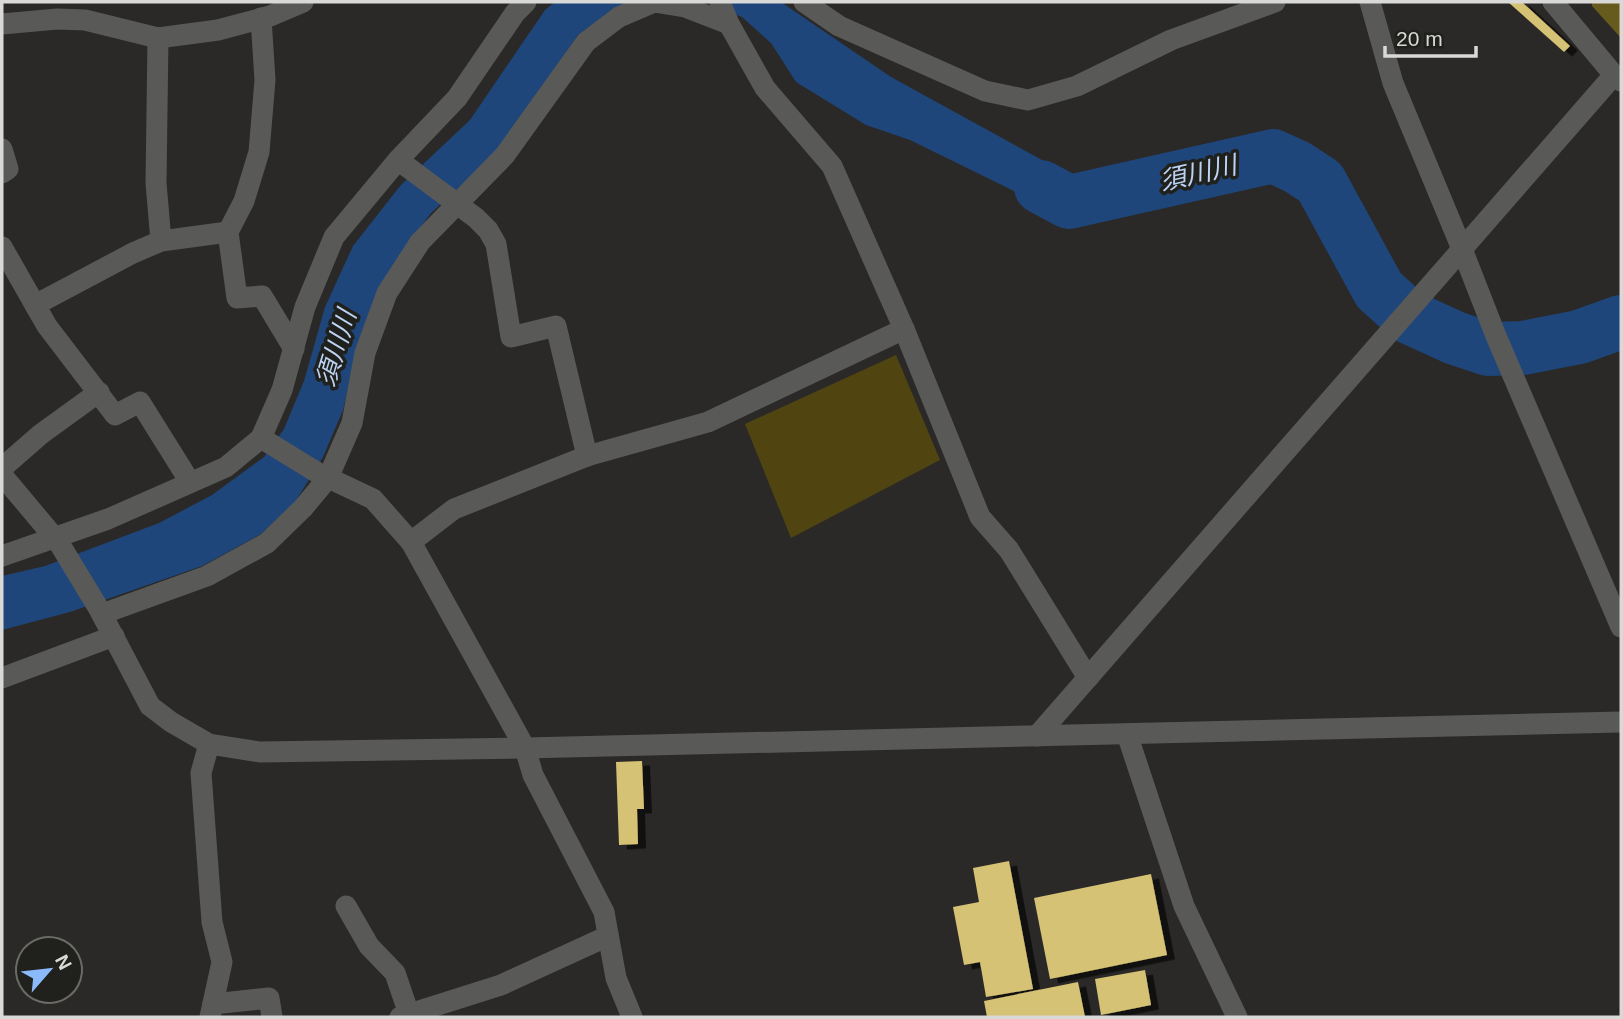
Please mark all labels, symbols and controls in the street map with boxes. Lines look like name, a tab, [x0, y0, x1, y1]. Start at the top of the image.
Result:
scale bar	[1385, 14, 1476, 58]
text: 20 m	[1396, 27, 1443, 50]
water label: 須川川	[1157, 149, 1242, 196]
water label: 須川川	[310, 303, 363, 390]
north arrow	[14, 935, 84, 1005]
text: N	[51, 951, 76, 973]

